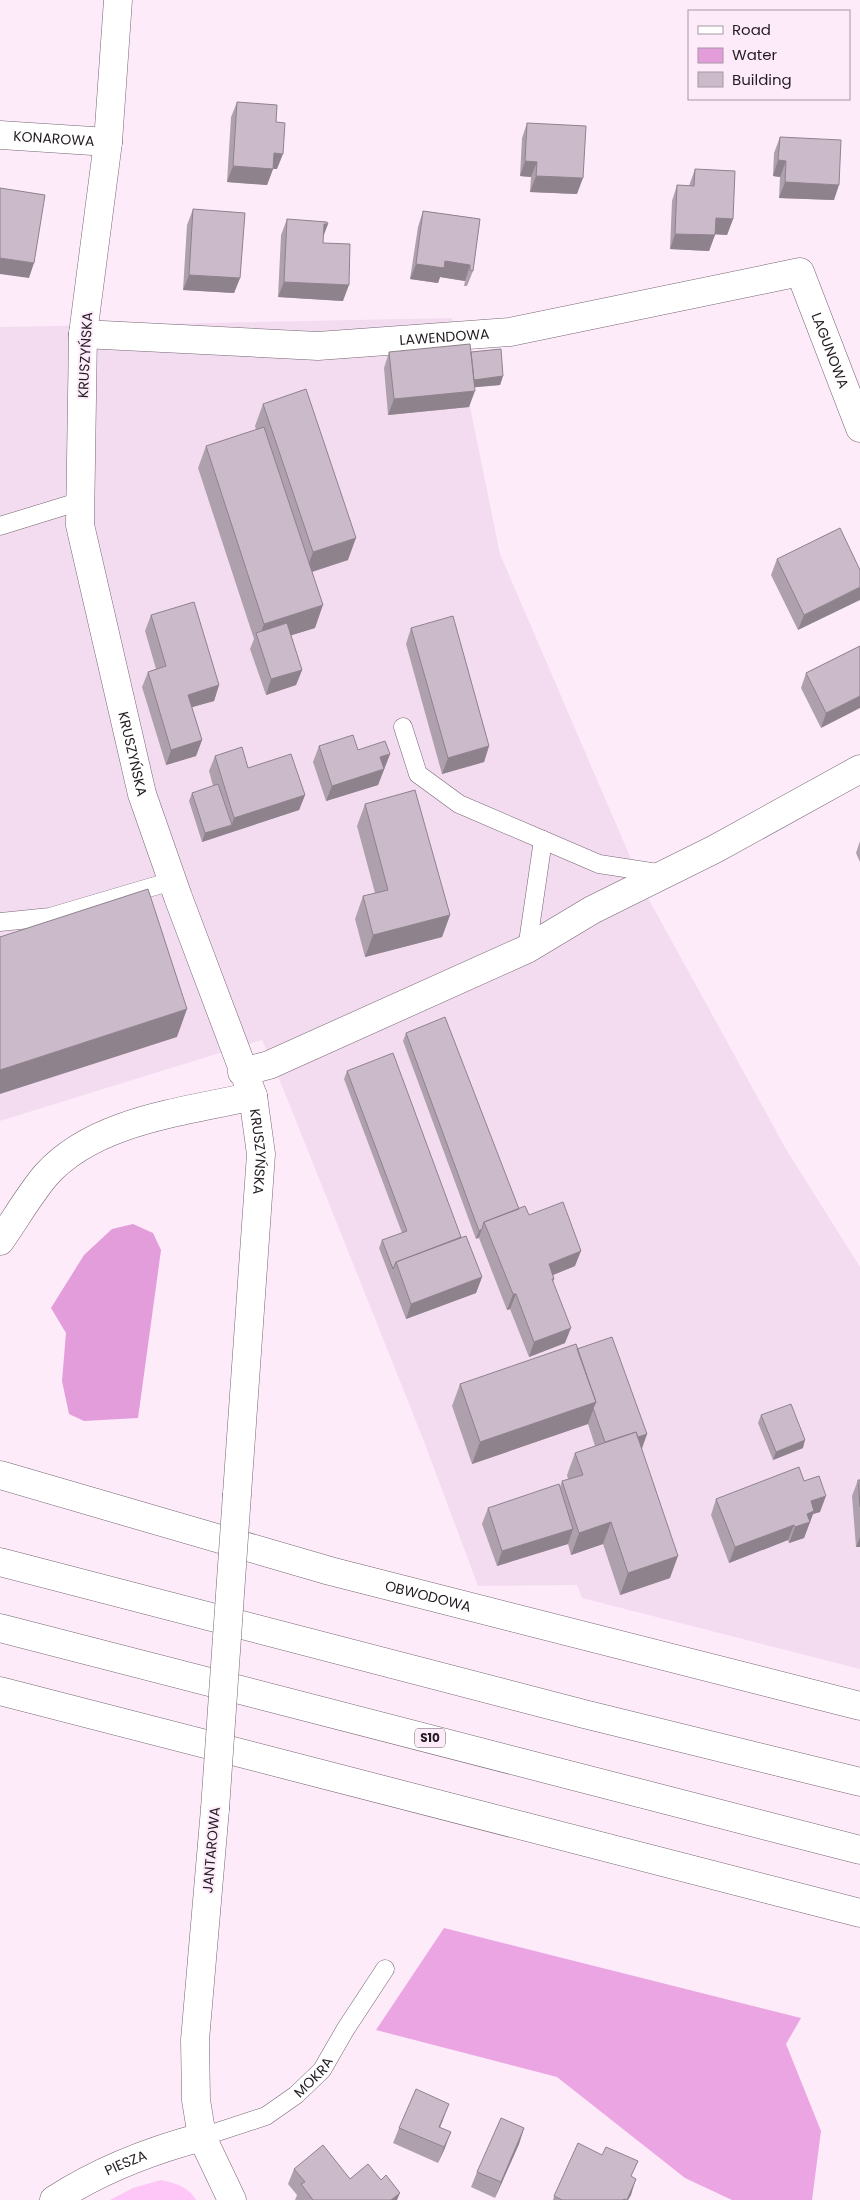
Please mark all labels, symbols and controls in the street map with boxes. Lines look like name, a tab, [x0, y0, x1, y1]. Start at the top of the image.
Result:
legend	[688, 10, 850, 100]
text: Road	[732, 19, 771, 40]
text: Water	[732, 44, 778, 65]
text: Building	[732, 69, 792, 90]
street label: KONAROWA	[13, 126, 95, 151]
street label: LAGUNOWA	[807, 310, 854, 391]
street label: KRUSZYŃSKA	[73, 311, 97, 399]
street label: LAWENDOWA	[399, 324, 490, 350]
street label: KRUSZYŃSKA	[113, 710, 152, 798]
street label: KRUSZYŃSKA	[245, 1108, 271, 1195]
street label: OBWODOWA	[383, 1575, 473, 1617]
road number: S10	[415, 1729, 445, 1748]
street label: JANTAROWA	[197, 1806, 225, 1894]
street label: MOKRA	[289, 2053, 337, 2102]
street label: PIESZA	[101, 2145, 150, 2180]

